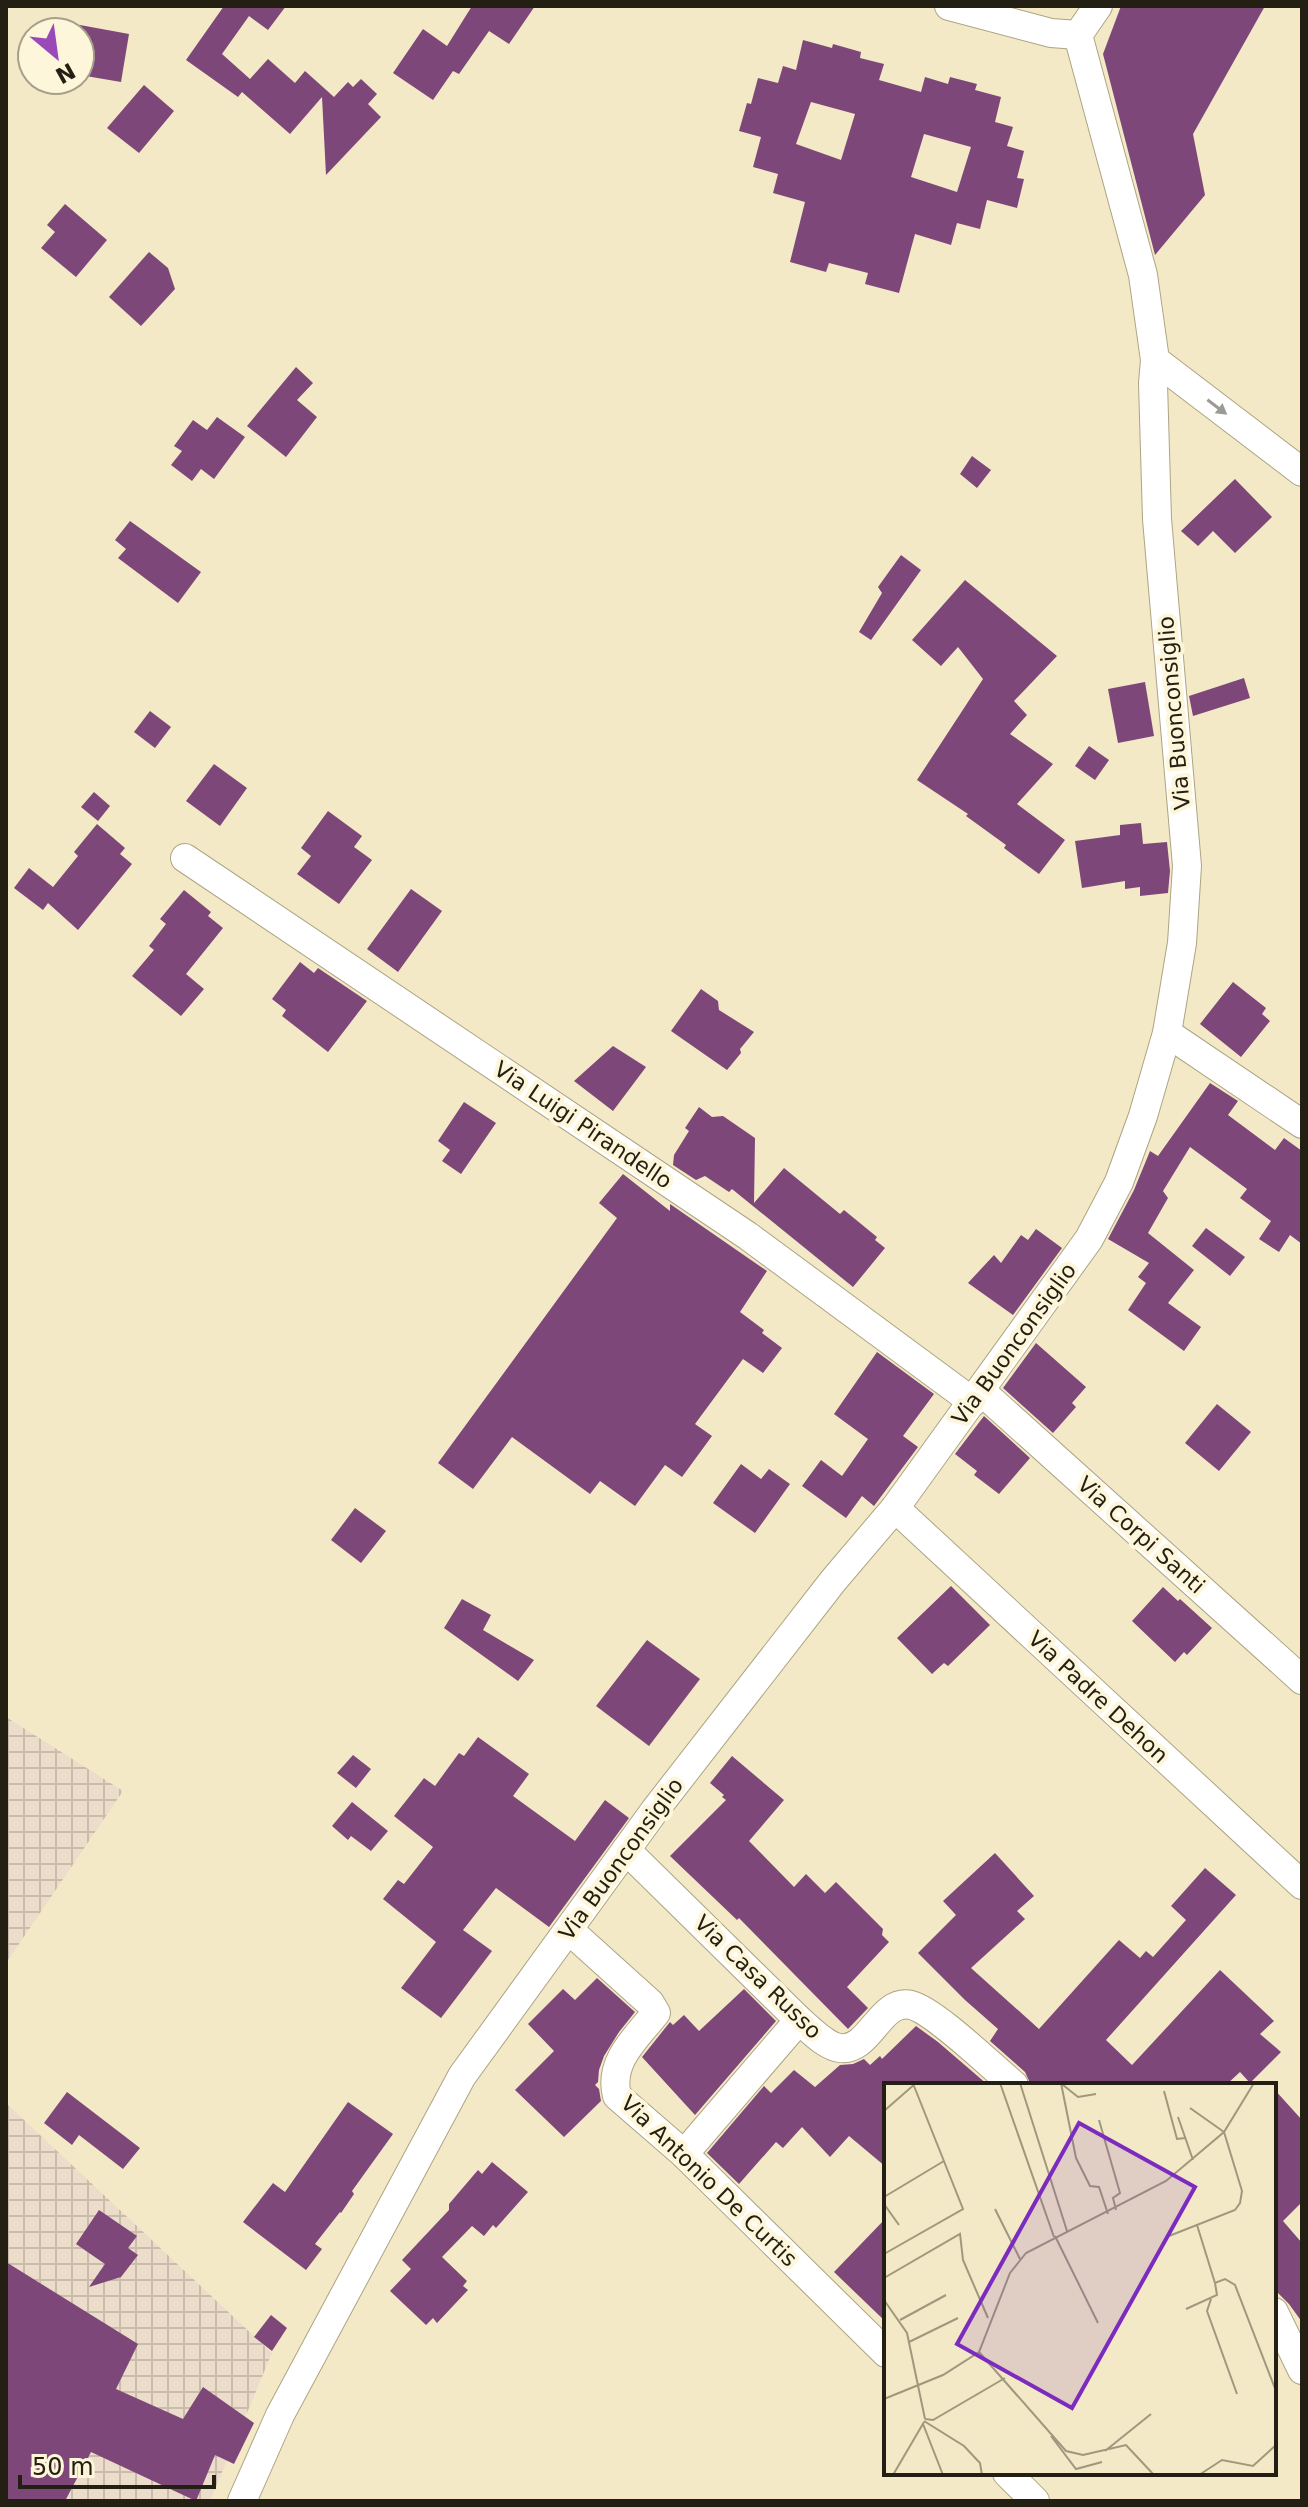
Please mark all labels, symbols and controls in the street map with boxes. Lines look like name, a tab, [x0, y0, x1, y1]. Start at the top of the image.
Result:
north arrow	[16, 16, 96, 96]
text: N	[51, 58, 80, 88]
one-way arrow	[1207, 399, 1227, 415]
street label: Via Buonconsiglio	[1153, 615, 1195, 811]
street label: Via Luigi Pirandello	[489, 1056, 677, 1194]
street label: Via Buonconsiglio	[947, 1258, 1081, 1430]
street label: Via Corpi Santi	[1072, 1471, 1210, 1599]
street label: Via Padre Dehon	[1023, 1626, 1173, 1768]
street label: Via Buonconsiglio	[554, 1773, 688, 1945]
street label: Via Casa Russo	[689, 1910, 827, 2044]
inset map	[884, 2083, 1276, 2475]
street label: Via Antonio De Curtis	[616, 2090, 802, 2272]
scale bar	[20, 2439, 214, 2489]
text: 50 m	[32, 2453, 94, 2481]

